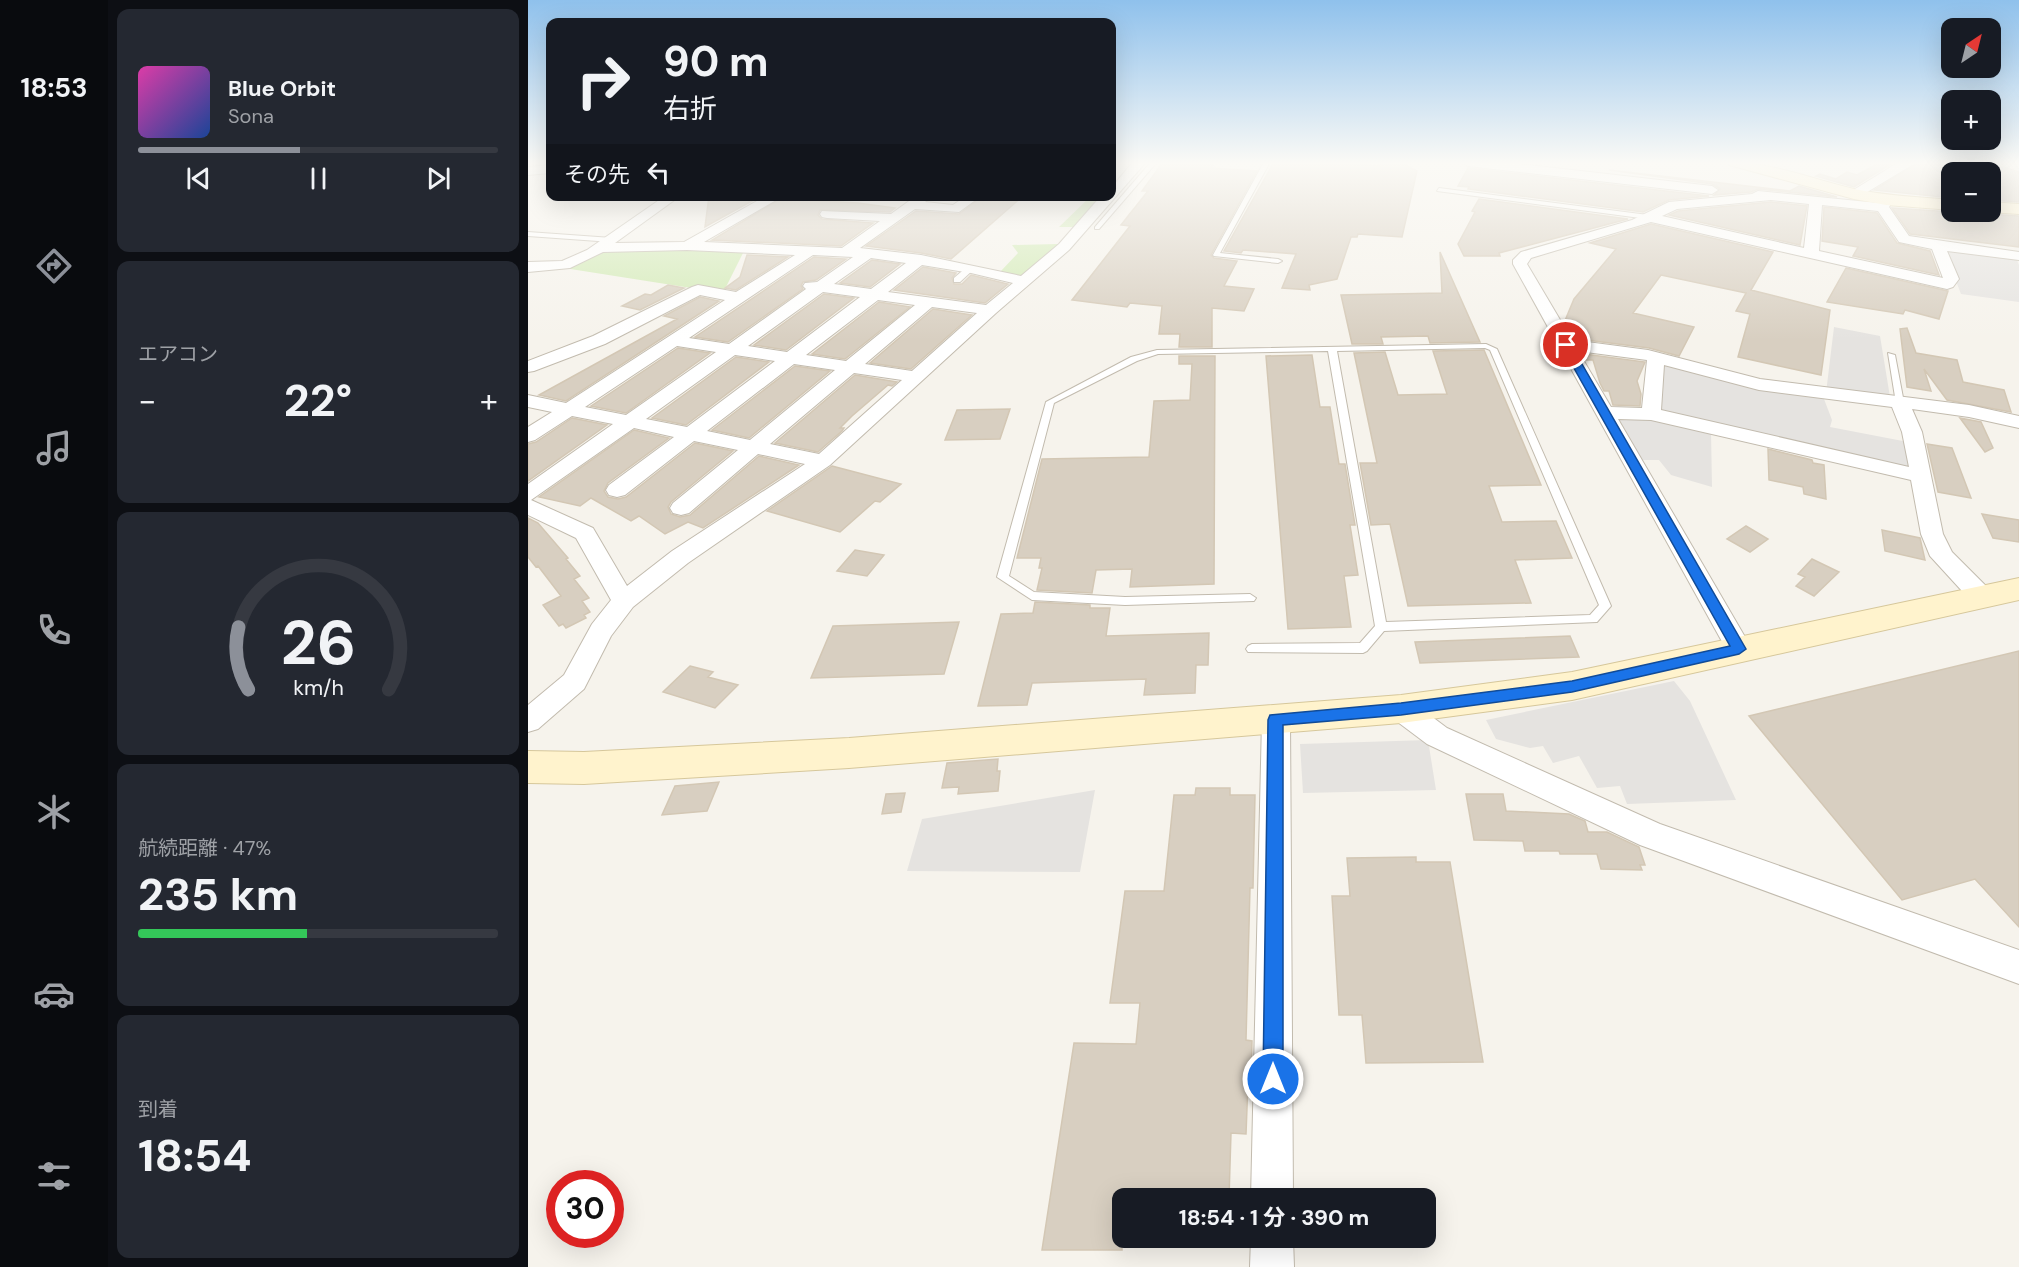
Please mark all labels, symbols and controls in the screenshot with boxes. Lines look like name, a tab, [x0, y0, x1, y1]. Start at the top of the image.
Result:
north arrow	[1941, 18, 2001, 78]
map controls	[1941, 18, 2001, 222]
text: 90 m	[663, 34, 769, 89]
icon: right	[564, 42, 642, 120]
text: 18:53	[21, 70, 87, 105]
text: Blue Orbit	[228, 74, 336, 103]
button: +	[1941, 90, 2001, 150]
text: 右折	[663, 91, 717, 126]
text: Sona	[228, 103, 274, 129]
icon: left	[642, 156, 675, 189]
text: その先	[564, 160, 630, 189]
icon: previous	[182, 162, 215, 195]
icon: pause	[302, 162, 335, 195]
icon: next	[422, 162, 455, 195]
button: −	[1941, 162, 2001, 222]
icon: directions	[33, 245, 75, 287]
pin	[1540, 319, 1591, 370]
icon: arrive	[1549, 328, 1582, 361]
text: エアコン	[138, 341, 218, 367]
text: 22°	[284, 371, 352, 430]
text: −	[138, 379, 156, 422]
text: +	[480, 379, 498, 422]
icon: music	[33, 427, 75, 469]
text: 26	[280, 603, 356, 684]
icon: phone	[33, 609, 75, 651]
text: km/h	[293, 675, 343, 703]
icon: climate	[33, 791, 75, 833]
text: 航続距離 · 47%	[138, 835, 271, 861]
text: 235 km	[138, 865, 298, 924]
icon: car	[33, 973, 75, 1015]
position arrow	[1241, 1047, 1305, 1111]
text: 到着	[138, 1096, 178, 1122]
text: 18:54	[138, 1126, 252, 1185]
icon: filters	[33, 1155, 75, 1197]
speed limit sign: 30	[546, 1170, 624, 1248]
text: 18:54 · 1 分 · 390 m	[1179, 1203, 1369, 1232]

